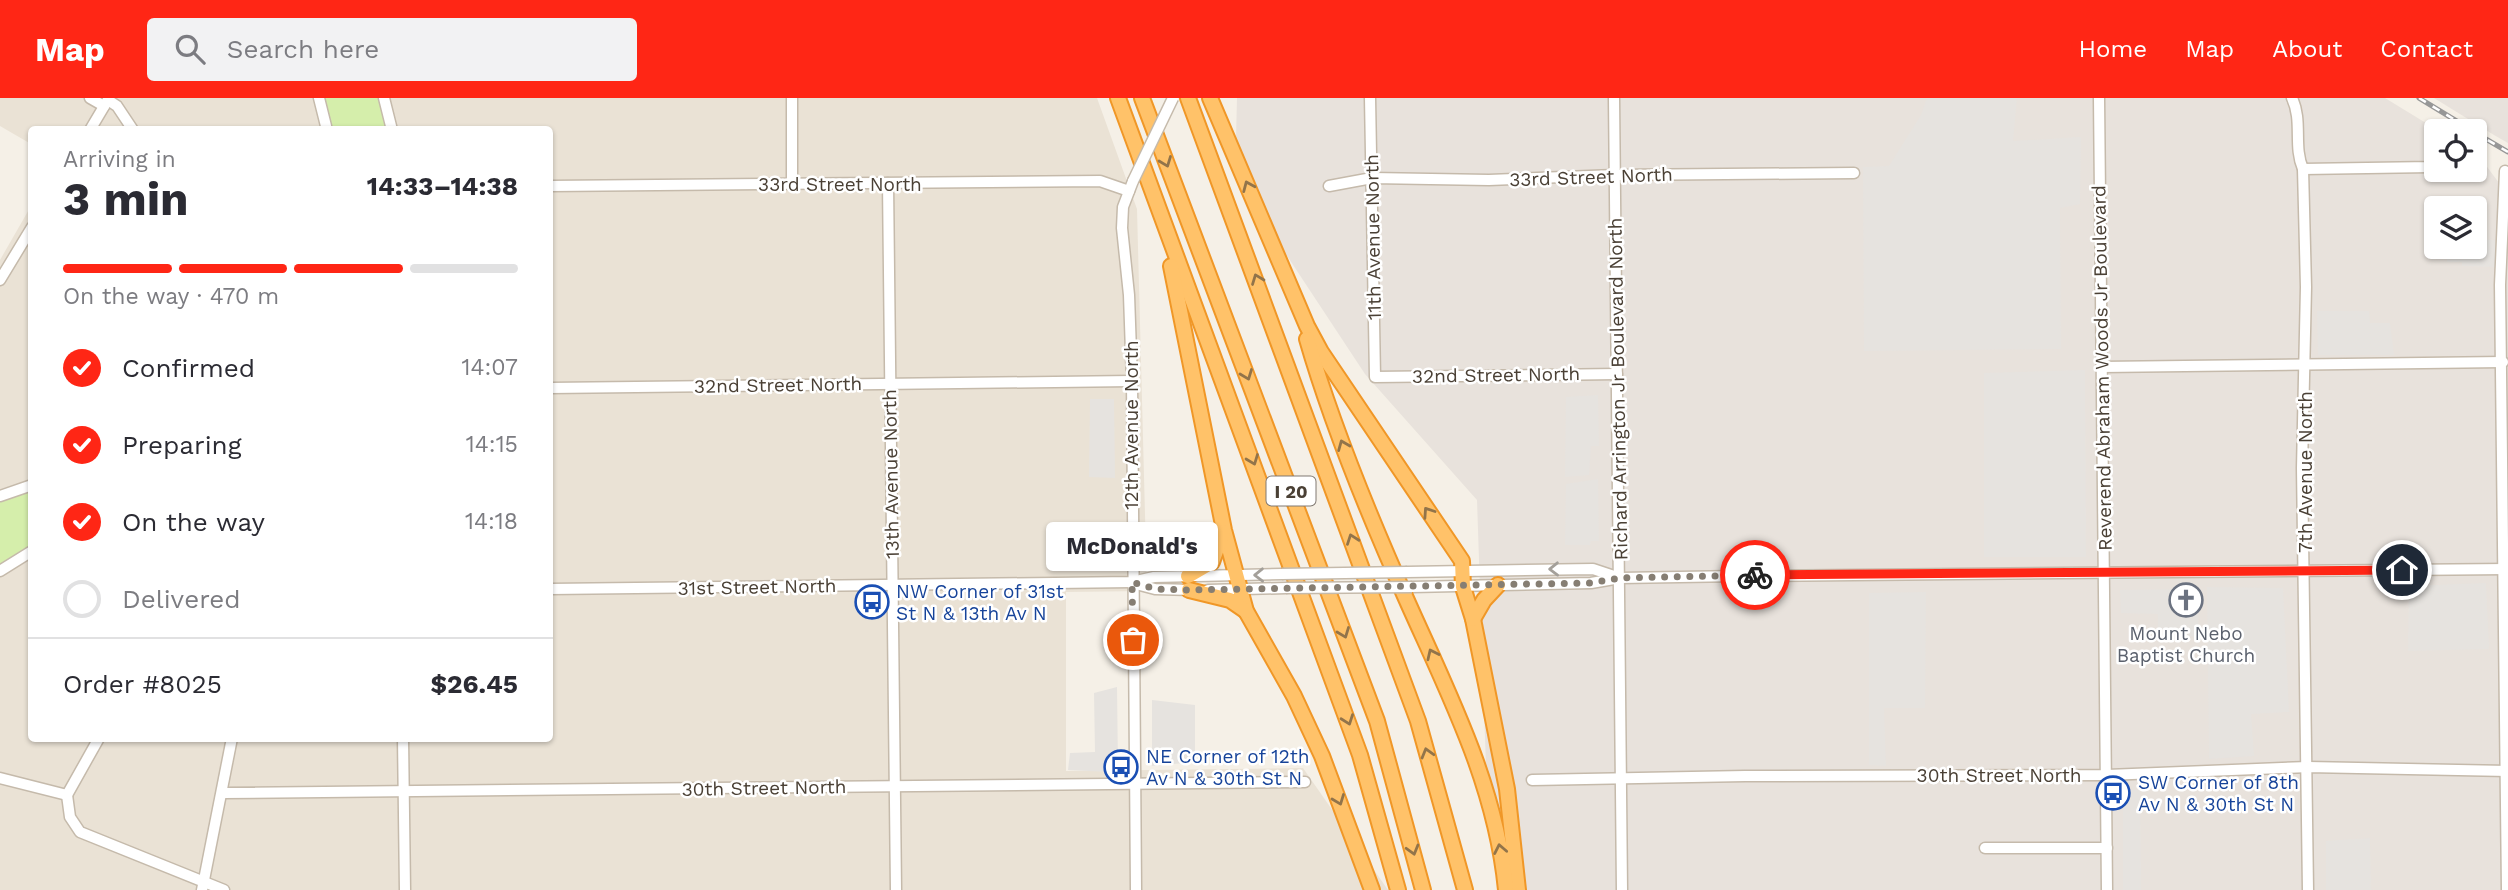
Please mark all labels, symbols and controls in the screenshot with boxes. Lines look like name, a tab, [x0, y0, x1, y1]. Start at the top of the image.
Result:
search box	[147, 18, 637, 81]
text: Map	[35, 30, 105, 69]
icon: search	[171, 30, 209, 68]
text: Search here	[227, 34, 379, 64]
text: Home	[2079, 35, 2147, 63]
text: Map	[2185, 35, 2234, 63]
text: About	[2272, 35, 2342, 63]
text: Contact	[2380, 35, 2473, 63]
map controls	[2424, 119, 2487, 259]
button: locate	[2424, 119, 2487, 182]
text: Arriving in	[63, 146, 176, 173]
street label: 11th Avenue North	[1360, 154, 1386, 320]
one-way arrow	[1158, 155, 1172, 167]
street label: 33rd Street North	[1509, 163, 1673, 191]
text: 14:33–14:38	[367, 171, 518, 201]
text: 3 min	[63, 172, 189, 226]
street label: 33rd Street North	[758, 173, 922, 196]
one-way arrow	[1242, 181, 1256, 193]
street label: Reverend Abraham Woods Jr Boulevard	[2087, 185, 2117, 551]
button: layers	[2424, 196, 2487, 259]
street label: Richard Arrington Jr Boulevard North	[1604, 217, 1632, 561]
one-way arrow	[1251, 274, 1265, 286]
text: On the way · 470 m	[63, 283, 279, 310]
street label: 12th Avenue North	[1120, 340, 1143, 510]
icon: check	[63, 349, 101, 387]
text: Confirmed	[122, 353, 255, 383]
text: 14:07	[461, 354, 518, 381]
street label: 32nd Street North	[1412, 362, 1580, 388]
one-way arrow	[1238, 368, 1252, 380]
street label: 32nd Street North	[694, 372, 862, 398]
street label: 13th Avenue North	[878, 389, 904, 559]
street label: 7th Avenue North	[2294, 391, 2317, 553]
icon: check	[63, 426, 101, 464]
text: Preparing	[122, 430, 242, 460]
text: 14:15	[466, 431, 518, 458]
one-way arrow	[1338, 439, 1352, 451]
one-way arrow	[1244, 454, 1258, 466]
road number: I 20	[1266, 477, 1316, 506]
icon: check	[63, 503, 101, 541]
text: On the way	[122, 507, 265, 537]
one-way arrow	[1424, 507, 1436, 520]
text: 14:18	[465, 508, 518, 535]
callout: McDonald's	[1047, 521, 1219, 570]
text: McDonald's	[1066, 533, 1198, 560]
one-way arrow	[1346, 533, 1360, 545]
courier	[1720, 540, 1790, 610]
pin	[2372, 540, 2432, 600]
icon: home	[2383, 551, 2421, 589]
icon: bike	[1736, 556, 1774, 594]
one-way arrow	[1548, 561, 1558, 577]
one-way arrow	[1253, 567, 1264, 582]
street label: 31st Street North	[677, 574, 837, 600]
place label: NW Corner of 31st St N & 13th Av N	[896, 580, 1064, 625]
church icon: Mount Nebo Baptist Church	[2167, 581, 2205, 619]
bus stop icon: NW Corner of 31st St N & 13th Av N	[853, 583, 891, 621]
text: Delivered	[122, 584, 241, 614]
pin	[1103, 610, 1163, 670]
icon: bag	[1114, 621, 1152, 659]
place label: Mount Nebo Baptist Church	[2117, 622, 2255, 667]
one-way arrow	[1336, 627, 1350, 639]
one-way arrow	[1426, 649, 1440, 661]
text: Order #8025	[63, 669, 222, 699]
text: $26.45	[430, 669, 518, 699]
one-way arrow	[1340, 714, 1354, 726]
place label: NE Corner of 12th Av N & 30th St N	[1146, 745, 1310, 790]
bus stop icon: NE Corner of 12th Av N & 30th St N	[1102, 748, 1140, 786]
one-way arrow	[1421, 748, 1436, 760]
street label: 30th Street North	[1917, 764, 2081, 787]
place label: SW Corner of 8th Av N & 30th St N	[2138, 771, 2299, 816]
bus stop icon: SW Corner of 8th Av N & 30th St N	[2094, 774, 2132, 812]
street label: 30th Street North	[681, 775, 847, 801]
one-way arrow	[1331, 793, 1345, 805]
one-way arrow	[1493, 843, 1508, 855]
one-way arrow	[1405, 844, 1420, 856]

